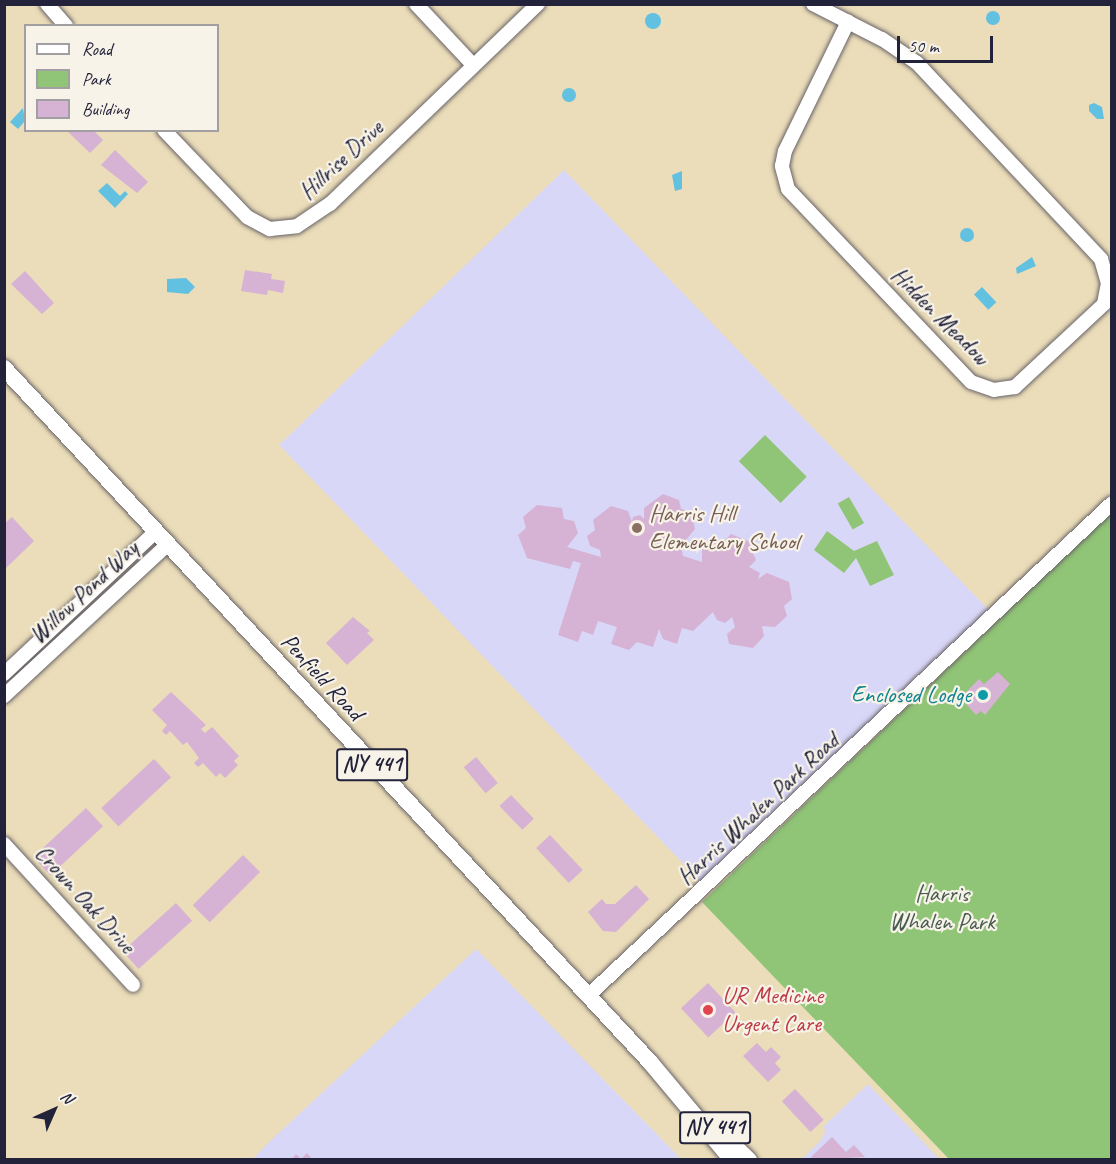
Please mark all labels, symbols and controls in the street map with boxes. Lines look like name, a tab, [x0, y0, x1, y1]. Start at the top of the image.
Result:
legend	[24, 24, 219, 132]
scale bar	[900, 24, 996, 62]
text: 50 m	[908, 35, 939, 57]
text: Road	[82, 38, 112, 60]
text: Park	[82, 68, 111, 90]
text: Building	[82, 98, 129, 120]
street label: Hillrise Drive	[293, 114, 389, 206]
street label: Hidden Meadow	[885, 261, 995, 371]
place label: Harris Hill Elementary School	[649, 500, 799, 556]
marker: Harris Hill Elementary School	[630, 521, 644, 535]
street label: Willow Pond Way	[24, 535, 144, 649]
street label: Penfield Road	[275, 628, 369, 726]
place label: Enclosed Lodge	[851, 681, 971, 709]
marker: Enclosed Lodge	[976, 688, 990, 702]
street label: Harris Whalen Park Road	[671, 726, 845, 892]
road number: NY 441	[336, 746, 408, 784]
street label: Crown Oak Drive	[28, 838, 142, 960]
park label: Harris Whalen Park	[889, 880, 995, 936]
place label: UR Medicine Urgent Care	[722, 982, 823, 1038]
marker: UR Medicine Urgent Care	[699, 1001, 717, 1019]
north arrow	[24, 1080, 84, 1140]
text: N	[56, 1087, 77, 1108]
road number: NY 441	[679, 1109, 751, 1147]

